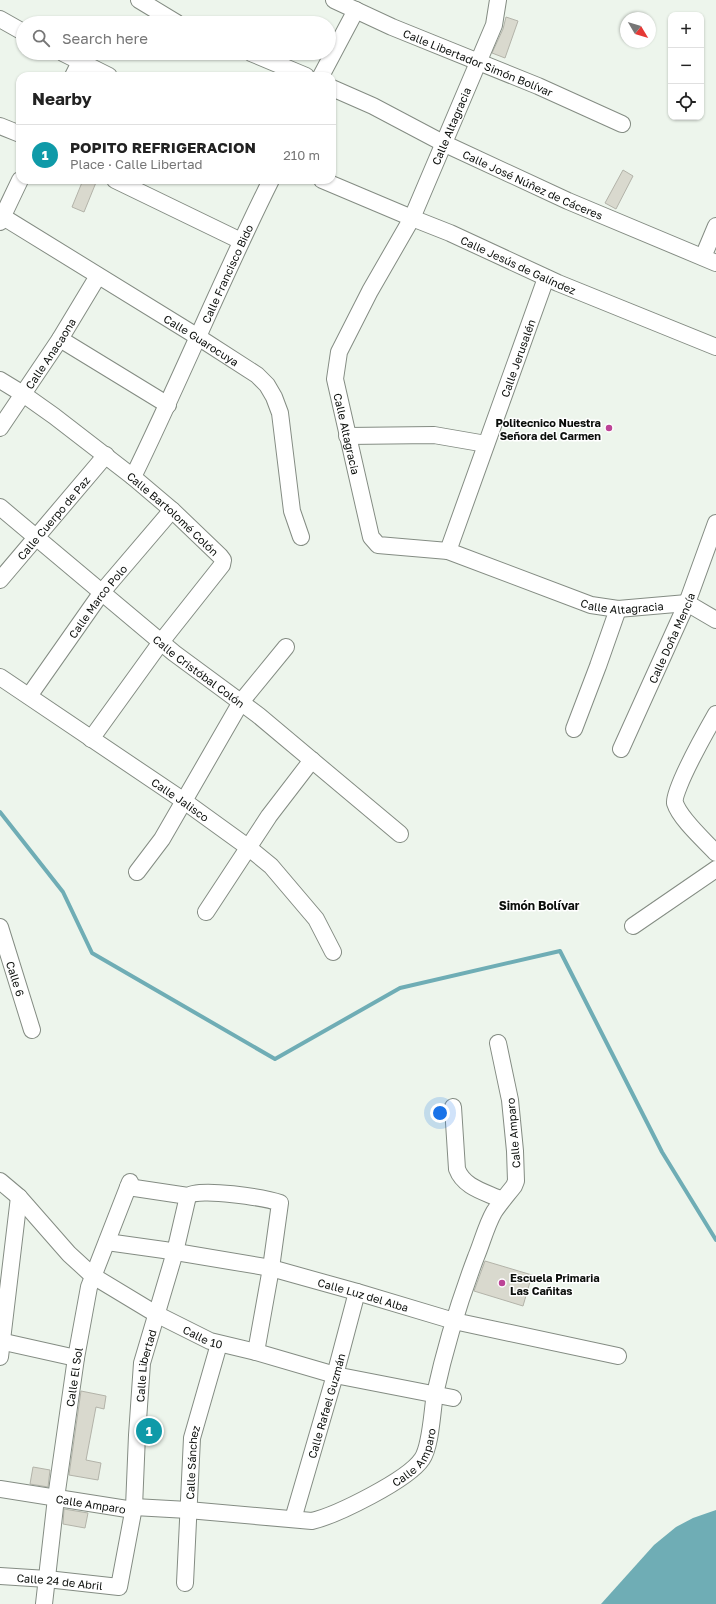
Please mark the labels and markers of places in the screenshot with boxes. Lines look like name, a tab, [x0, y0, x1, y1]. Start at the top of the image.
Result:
place label: Politecnico Nuestra Señora del Carmen	[495, 416, 601, 442]
marker: Politecnico Nuestra Señora del Carmen	[604, 423, 614, 433]
place label: Escuela Primaria Las Cañitas	[510, 1271, 600, 1297]
marker: Escuela Primaria Las Cañitas	[497, 1278, 507, 1288]
pin: 1	[136, 1416, 162, 1446]

